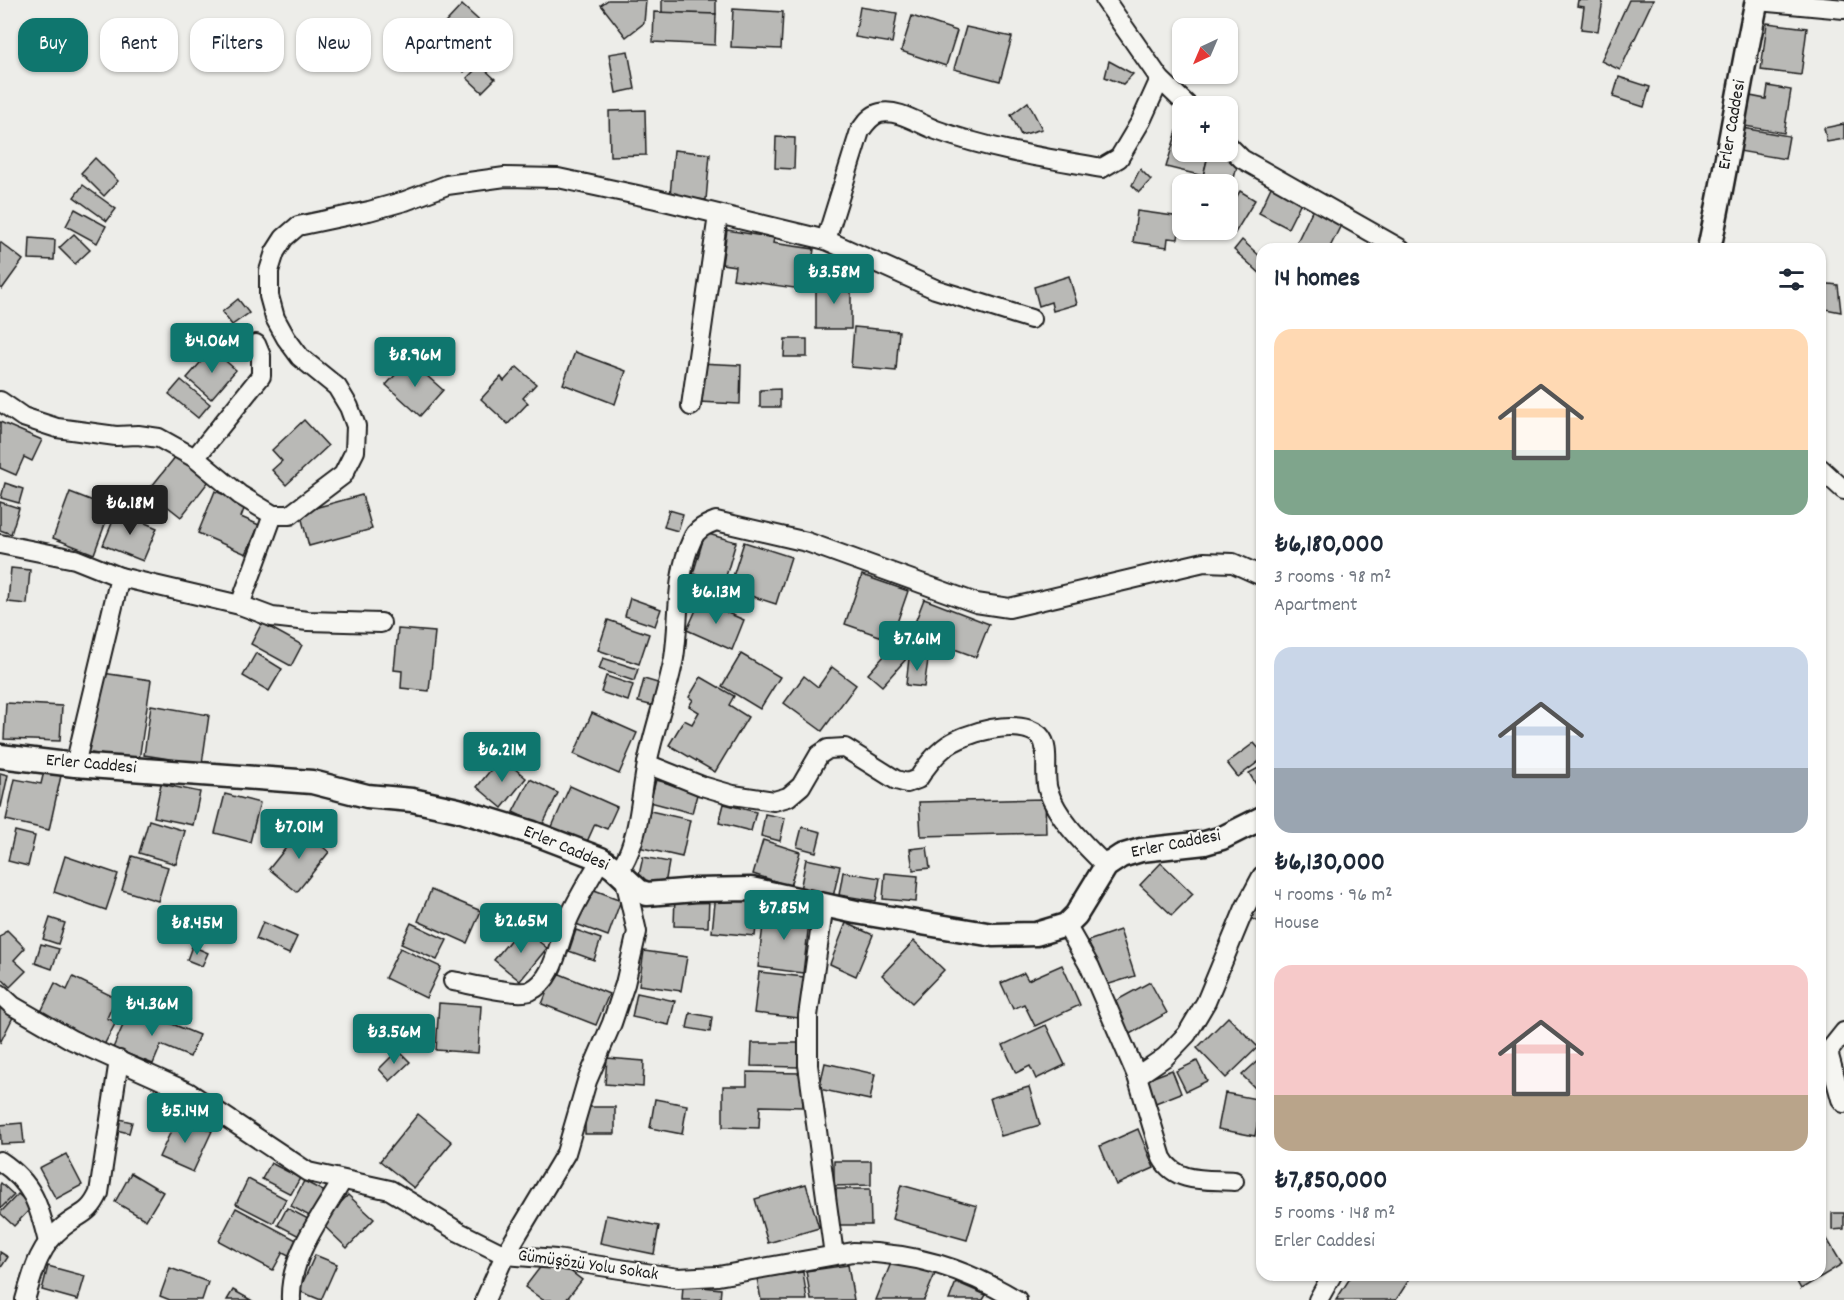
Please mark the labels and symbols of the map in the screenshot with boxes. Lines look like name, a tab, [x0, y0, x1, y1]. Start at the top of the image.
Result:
north arrow	[1172, 18, 1238, 84]
street label: Erler Caddesi	[1713, 78, 1753, 172]
pin: ₺3.58M	[785, 254, 883, 305]
pin: ₺4.06M	[163, 323, 261, 374]
pin: ₺8.96M	[366, 337, 464, 388]
pin: ₺6.18M	[81, 485, 179, 536]
pin: ₺6.13M	[667, 574, 765, 625]
pin: ₺7.61M	[868, 621, 966, 672]
pin: ₺6.21M	[453, 732, 551, 783]
street label: Erler Caddesi	[45, 749, 137, 781]
pin: ₺7.01M	[250, 809, 348, 860]
street label: Erler Caddesi	[519, 820, 613, 878]
street label: Erler Caddesi	[1129, 824, 1223, 866]
pin: ₺7.85M	[735, 890, 833, 941]
pin: ₺2.65M	[472, 903, 570, 954]
pin: ₺8.45M	[148, 905, 246, 956]
pin: ₺4.36M	[103, 986, 201, 1037]
pin: ₺3.56M	[345, 1014, 443, 1065]
pin: ₺5.14M	[136, 1093, 234, 1144]
street label: Gümüşözü Yolu Sokak	[516, 1244, 660, 1288]

